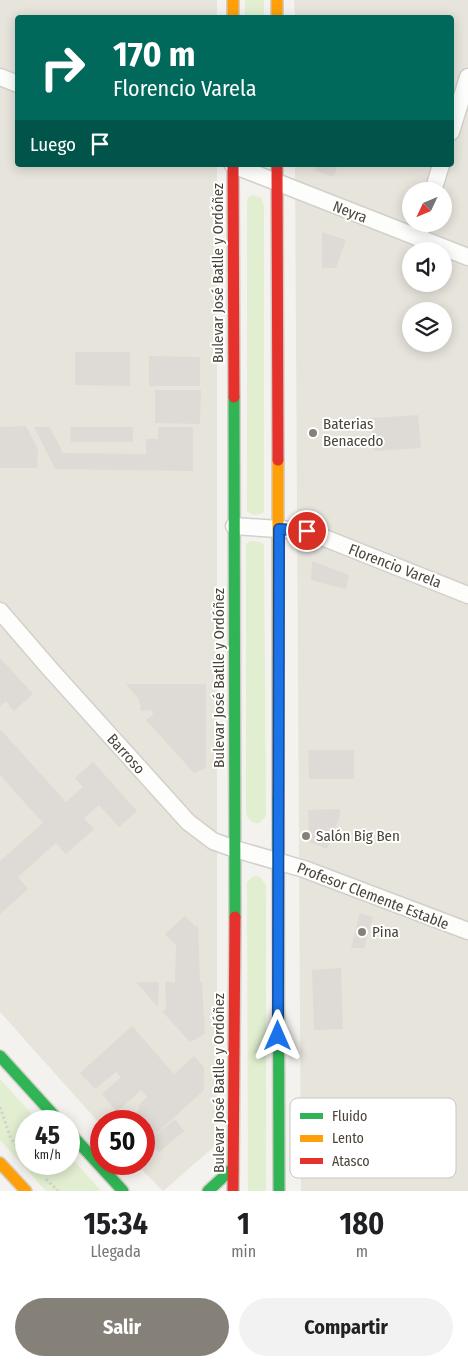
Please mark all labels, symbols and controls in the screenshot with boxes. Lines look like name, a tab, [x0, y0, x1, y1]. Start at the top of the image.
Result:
text: 170 m	[113, 33, 196, 75]
icon: right	[30, 35, 95, 100]
text: Florencio Varela	[113, 75, 256, 102]
icon: arrive	[86, 130, 114, 158]
text: Luego	[30, 133, 76, 156]
north arrow	[402, 182, 452, 232]
map controls	[402, 182, 452, 352]
street label: Bulevar José Batlle y Ordóñez	[209, 183, 227, 363]
street label: Neyra	[330, 197, 370, 227]
button: sound	[402, 242, 452, 292]
button: layers	[402, 302, 452, 352]
place label: Baterias Benacedo	[323, 415, 383, 450]
marker: Baterias Benacedo	[307, 427, 319, 439]
pin	[286, 510, 328, 552]
icon: arrive	[293, 517, 321, 545]
street label: Florencio Varela	[346, 540, 444, 592]
street label: Bulevar José Batlle y Ordóñez	[210, 588, 228, 768]
street label: Barroso	[103, 730, 149, 778]
place label: Salón Big Ben	[316, 827, 400, 845]
marker: Salón Big Ben	[300, 830, 312, 842]
street label: Profesor Clemente Estable	[295, 859, 451, 933]
place label: Pina	[372, 923, 399, 941]
marker: Pina	[356, 926, 368, 938]
street label: Bulevar José Batlle y Ordóñez	[210, 993, 228, 1173]
position arrow	[251, 1009, 303, 1061]
legend	[290, 1098, 456, 1178]
text: Fluido	[332, 1108, 367, 1125]
speed limit sign: 50	[90, 1110, 155, 1175]
text: 45	[35, 1121, 60, 1151]
text: Lento	[332, 1130, 364, 1147]
text: km/h	[34, 1148, 61, 1162]
text: Atasco	[332, 1153, 370, 1170]
text: 15:34	[83, 1206, 148, 1242]
text: 1	[237, 1206, 250, 1242]
text: 180	[340, 1206, 384, 1242]
text: Llegada	[90, 1242, 141, 1261]
text: min	[231, 1242, 256, 1261]
text: m	[356, 1242, 368, 1261]
button: Salir	[15, 1298, 229, 1356]
button: Compartir	[239, 1298, 453, 1356]

